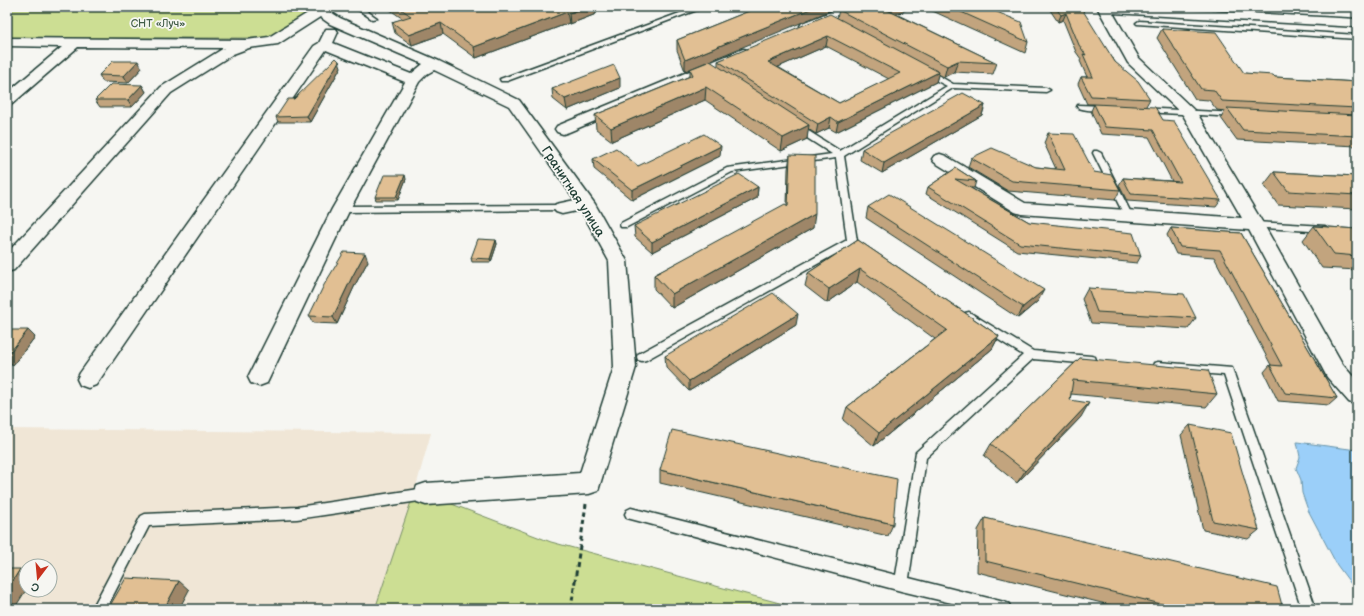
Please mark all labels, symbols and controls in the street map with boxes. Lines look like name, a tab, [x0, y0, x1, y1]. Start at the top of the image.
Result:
park label: СНТ «Луч»	[131, 17, 185, 30]
street label: Гранитная улица	[538, 143, 609, 240]
north arrow	[18, 558, 58, 598]
text: С	[30, 580, 41, 594]

